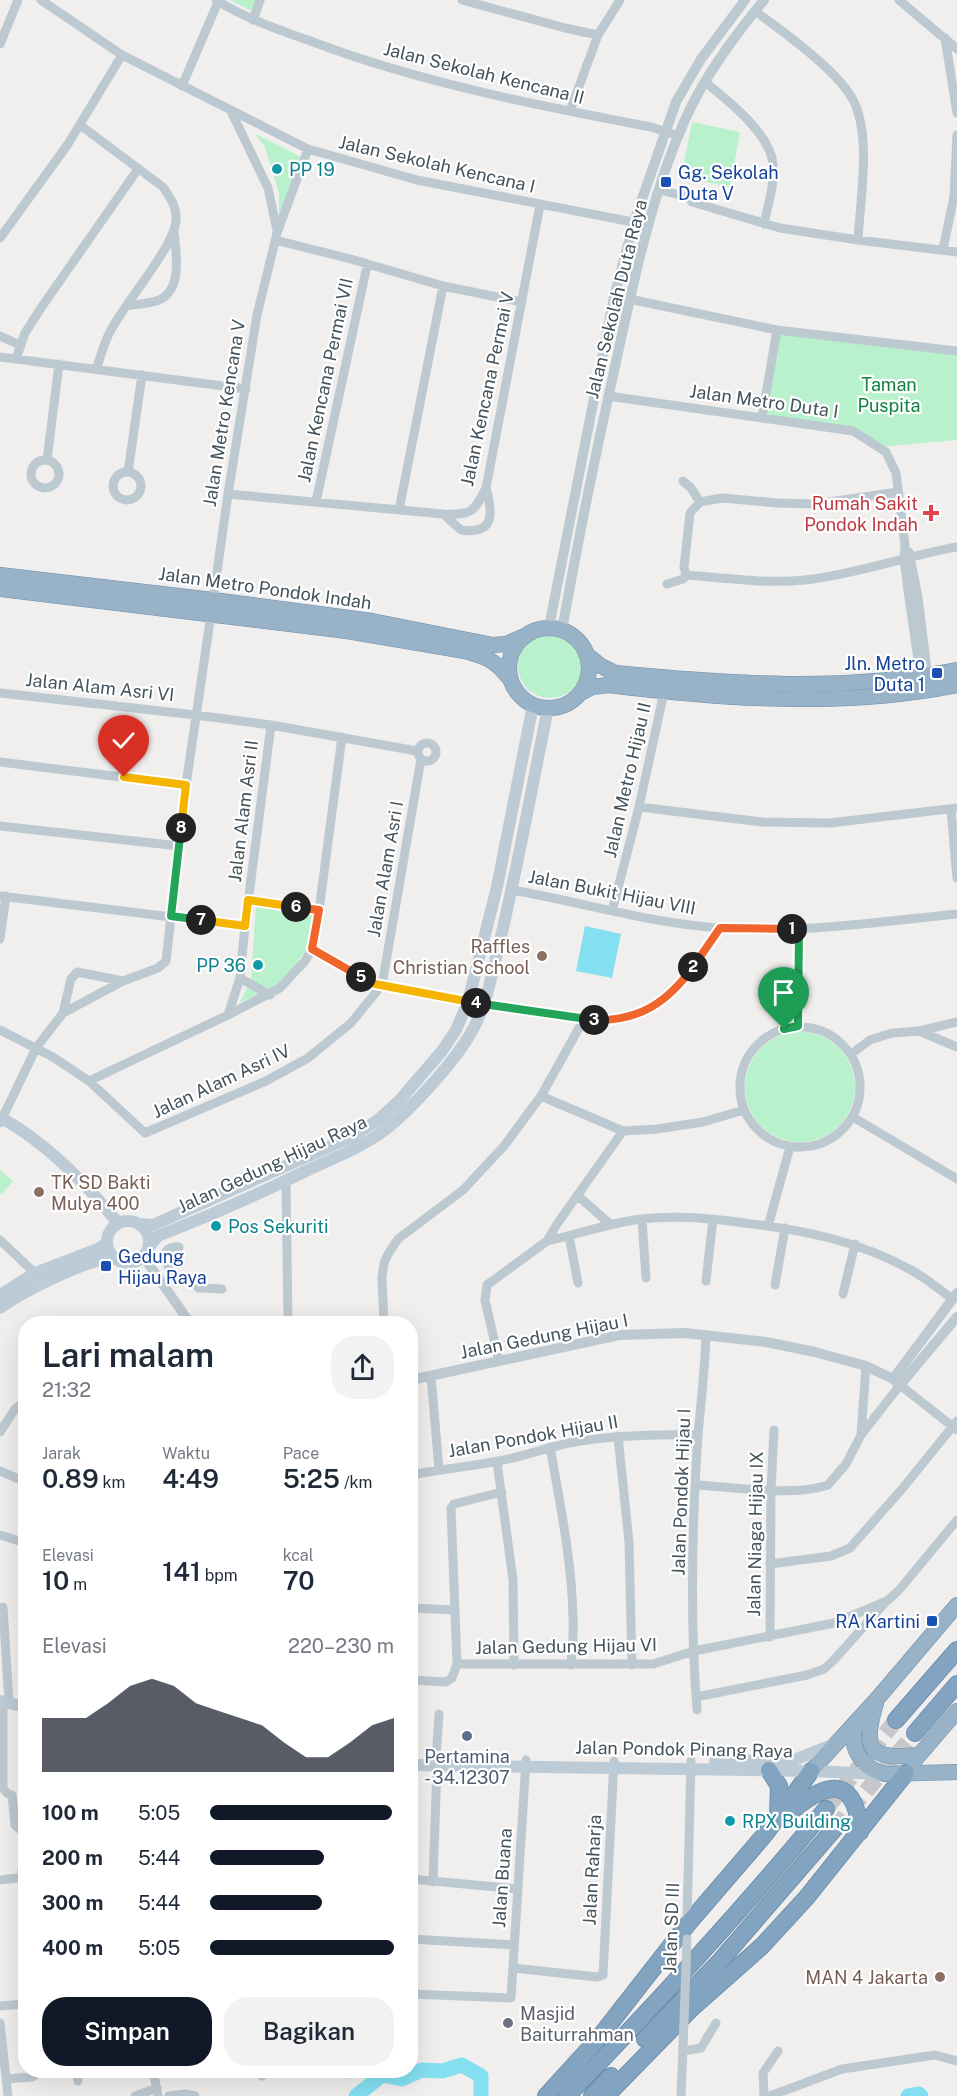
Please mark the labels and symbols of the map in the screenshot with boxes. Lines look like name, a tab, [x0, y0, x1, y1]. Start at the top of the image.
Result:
street label: Jalan Sekolah Kencana II	[381, 38, 587, 108]
street label: Jalan Sekolah Kencana I	[337, 131, 537, 197]
place label: PP 19	[289, 159, 335, 180]
marker: PP 19	[270, 162, 284, 176]
place label: Gg. Sekolah Duta V	[678, 162, 779, 204]
marker: Gg. Sekolah Duta V	[659, 175, 673, 189]
street label: Jalan Sekolah Duta Raya	[581, 197, 651, 401]
street label: Jalan Kencana Permai VII	[293, 276, 357, 484]
street label: Jalan Kencana Permai V	[456, 290, 518, 488]
street label: Jalan Metro Kencana V	[199, 318, 249, 508]
park label: Taman Puspita	[857, 374, 921, 416]
street label: Jalan Metro Duta I	[688, 380, 840, 422]
place label: Rumah Sakit Pondok Indah	[804, 493, 918, 535]
marker: Rumah Sakit Pondok Indah	[922, 504, 940, 522]
street label: Jalan Metro Pondok Indah	[157, 563, 373, 613]
place label: Jln. Metro Duta 1	[844, 653, 925, 695]
marker: Jln. Metro Duta 1	[930, 666, 944, 680]
street label: Jalan Alam Asri VI	[25, 669, 175, 705]
street label: Jalan Metro Hijau II	[599, 700, 655, 860]
pin	[98, 715, 149, 777]
street label: Jalan Alam Asri II	[224, 739, 262, 883]
street label: Jalan Alam Asri I	[363, 799, 407, 939]
pin: 8	[166, 813, 196, 843]
street label: Jalan Bukit Hijau VIII	[526, 865, 698, 919]
pin: 6	[281, 892, 311, 922]
pin: 7	[186, 905, 216, 935]
pin: 1	[777, 914, 807, 944]
place label: Raffles Christian School	[393, 936, 530, 978]
marker: Raffles Christian School	[535, 949, 549, 963]
pin: 2	[678, 952, 708, 982]
place label: PP 36	[196, 955, 246, 976]
marker: PP 36	[251, 958, 265, 972]
pin: 5	[346, 962, 376, 992]
pin	[758, 967, 809, 1029]
pin: 4	[461, 988, 491, 1018]
pin: 3	[579, 1005, 609, 1035]
street label: Jalan Alam Asri IV	[149, 1040, 293, 1122]
street label: Jalan Gedung Hijau Raya	[174, 1111, 370, 1217]
place label: TK SD Bakti Mulya 400	[51, 1172, 151, 1214]
marker: TK SD Bakti Mulya 400	[32, 1185, 46, 1199]
place label: Pos Sekuriti	[228, 1216, 329, 1237]
marker: Pos Sekuriti	[209, 1219, 223, 1233]
place label: Gedung Hijau Raya	[118, 1246, 207, 1288]
marker: Gedung Hijau Raya	[99, 1259, 113, 1273]
street label: Jalan Gedung Hijau I	[458, 1309, 630, 1363]
street label: Jalan Pondok Hijau I	[668, 1408, 694, 1576]
street label: Jalan Pondok Hijau II	[446, 1411, 620, 1461]
street label: Jalan Niaga Hijau IX	[743, 1451, 767, 1617]
place label: RA Kartini	[835, 1611, 920, 1632]
marker: RA Kartini	[925, 1614, 939, 1628]
street label: Jalan Gedung Hijau VI	[475, 1634, 657, 1658]
marker: Pertamina - 34.12307	[460, 1729, 474, 1743]
street label: Jalan Pondok Pinang Raya	[575, 1737, 793, 1761]
place label: Pertamina - 34.12307	[424, 1746, 510, 1788]
place label: RPX Building	[742, 1811, 851, 1832]
street label: Jalan Raharja	[579, 1814, 605, 1926]
marker: RPX Building	[723, 1814, 737, 1828]
street label: Jalan Buana	[488, 1827, 516, 1929]
street label: Jalan SD III	[659, 1882, 683, 1974]
place label: MAN 4 Jakarta	[805, 1967, 928, 1988]
marker: MAN 4 Jakarta	[933, 1970, 947, 1984]
place label: Masjid Baiturrahman	[520, 2003, 634, 2045]
marker: Masjid Baiturrahman	[501, 2016, 515, 2030]

